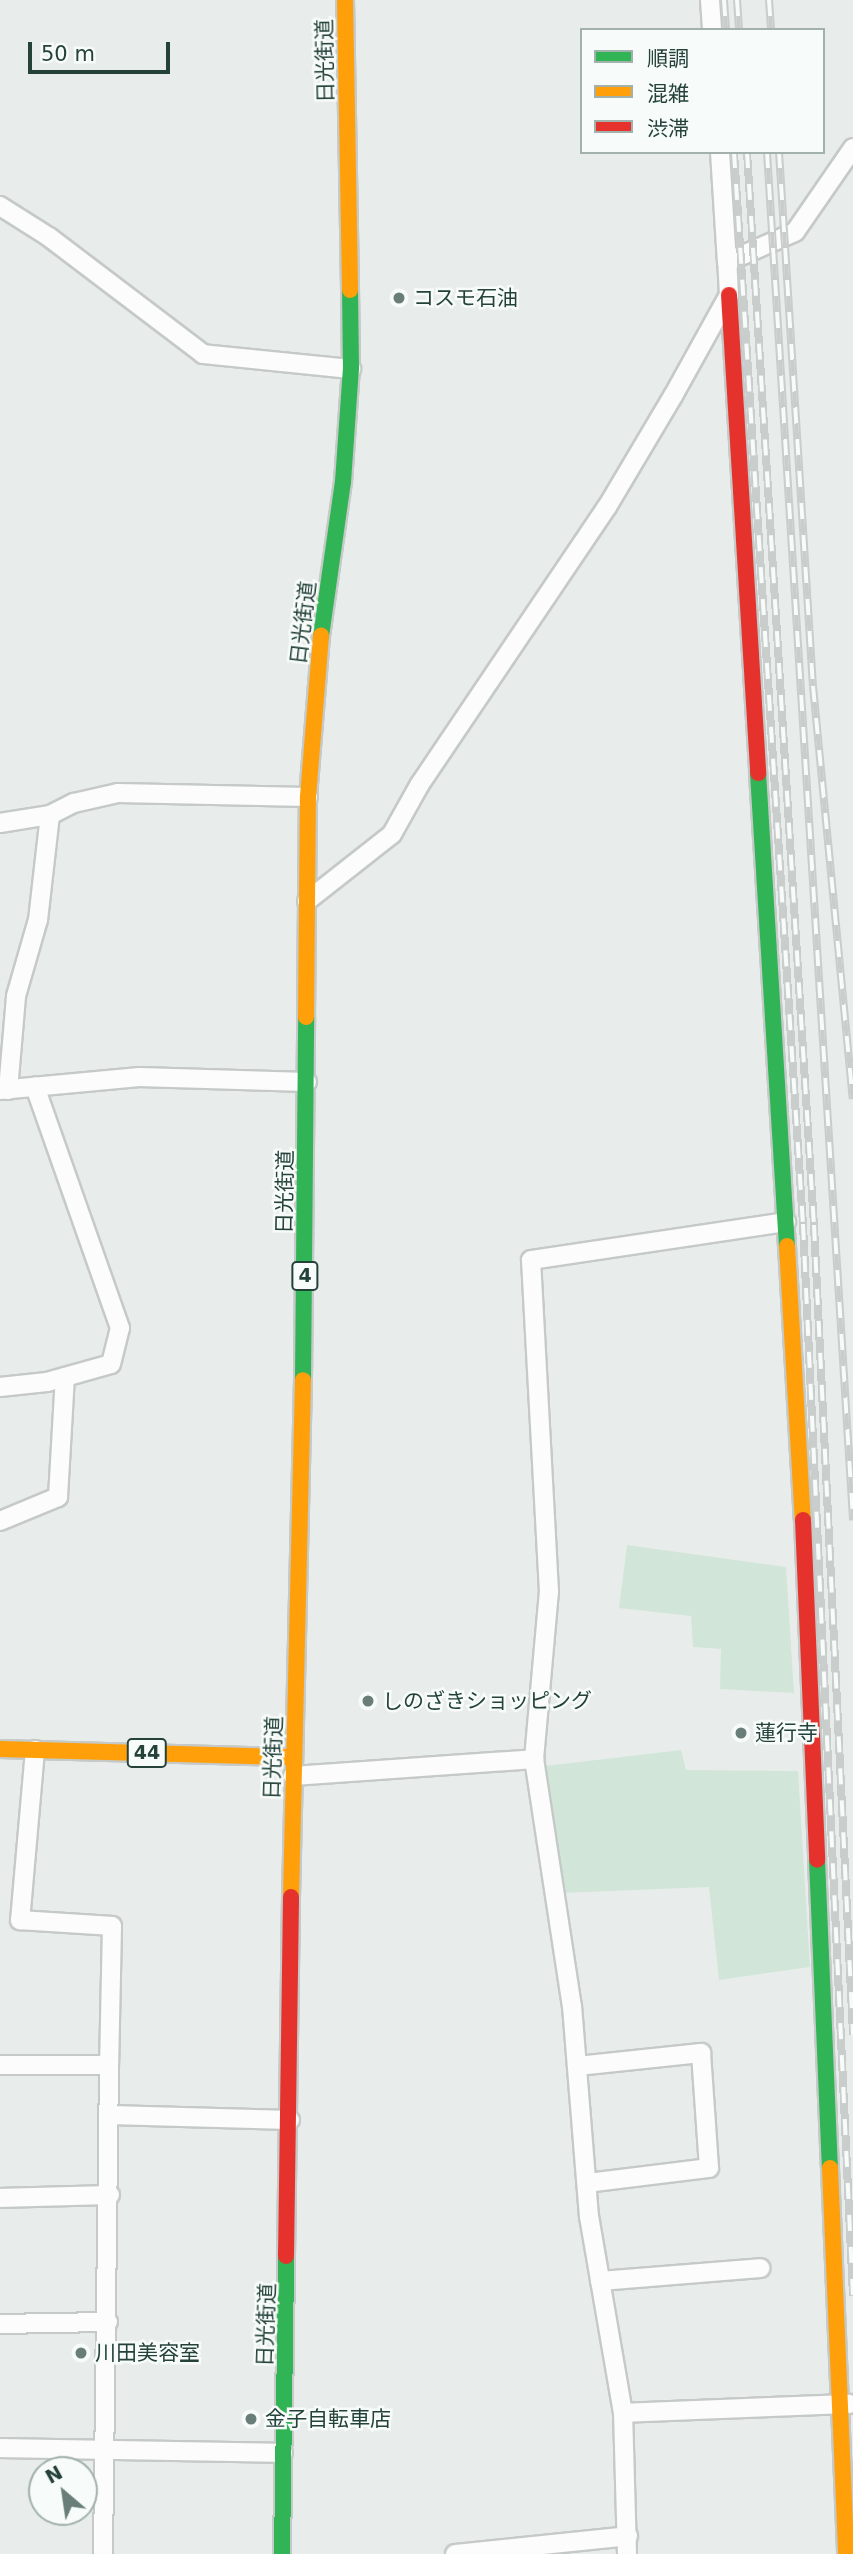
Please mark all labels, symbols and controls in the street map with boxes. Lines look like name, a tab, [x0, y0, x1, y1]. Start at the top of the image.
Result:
street label: 日光街道	[312, 19, 338, 103]
scale bar	[32, 28, 173, 72]
legend	[580, 28, 825, 154]
text: 50 m	[41, 42, 95, 66]
text: 順調	[647, 47, 689, 71]
text: 混雑	[647, 82, 689, 106]
text: 渋滞	[647, 117, 689, 141]
place label: コスモ石油	[413, 285, 518, 311]
marker: コスモ石油	[391, 290, 407, 306]
street label: 日光街道	[285, 580, 321, 666]
street label: 日光街道	[272, 1150, 298, 1234]
road number: 4	[291, 1260, 319, 1292]
place label: しのざきショッピング	[382, 1688, 592, 1714]
marker: しのざきショッピング	[360, 1693, 376, 1709]
street label: 日光街道	[259, 1716, 287, 1800]
place label: 蓮行寺	[755, 1720, 818, 1746]
marker: 蓮行寺	[733, 1725, 749, 1741]
road number: 44	[126, 1737, 168, 1768]
street label: 日光街道	[252, 2283, 280, 2367]
place label: 川田美容室	[95, 2340, 200, 2366]
marker: 川田美容室	[73, 2345, 89, 2361]
place label: 金子自転車店	[265, 2406, 391, 2432]
marker: 金子自転車店	[243, 2411, 259, 2427]
north arrow	[28, 2456, 98, 2526]
text: N	[41, 2461, 66, 2488]

